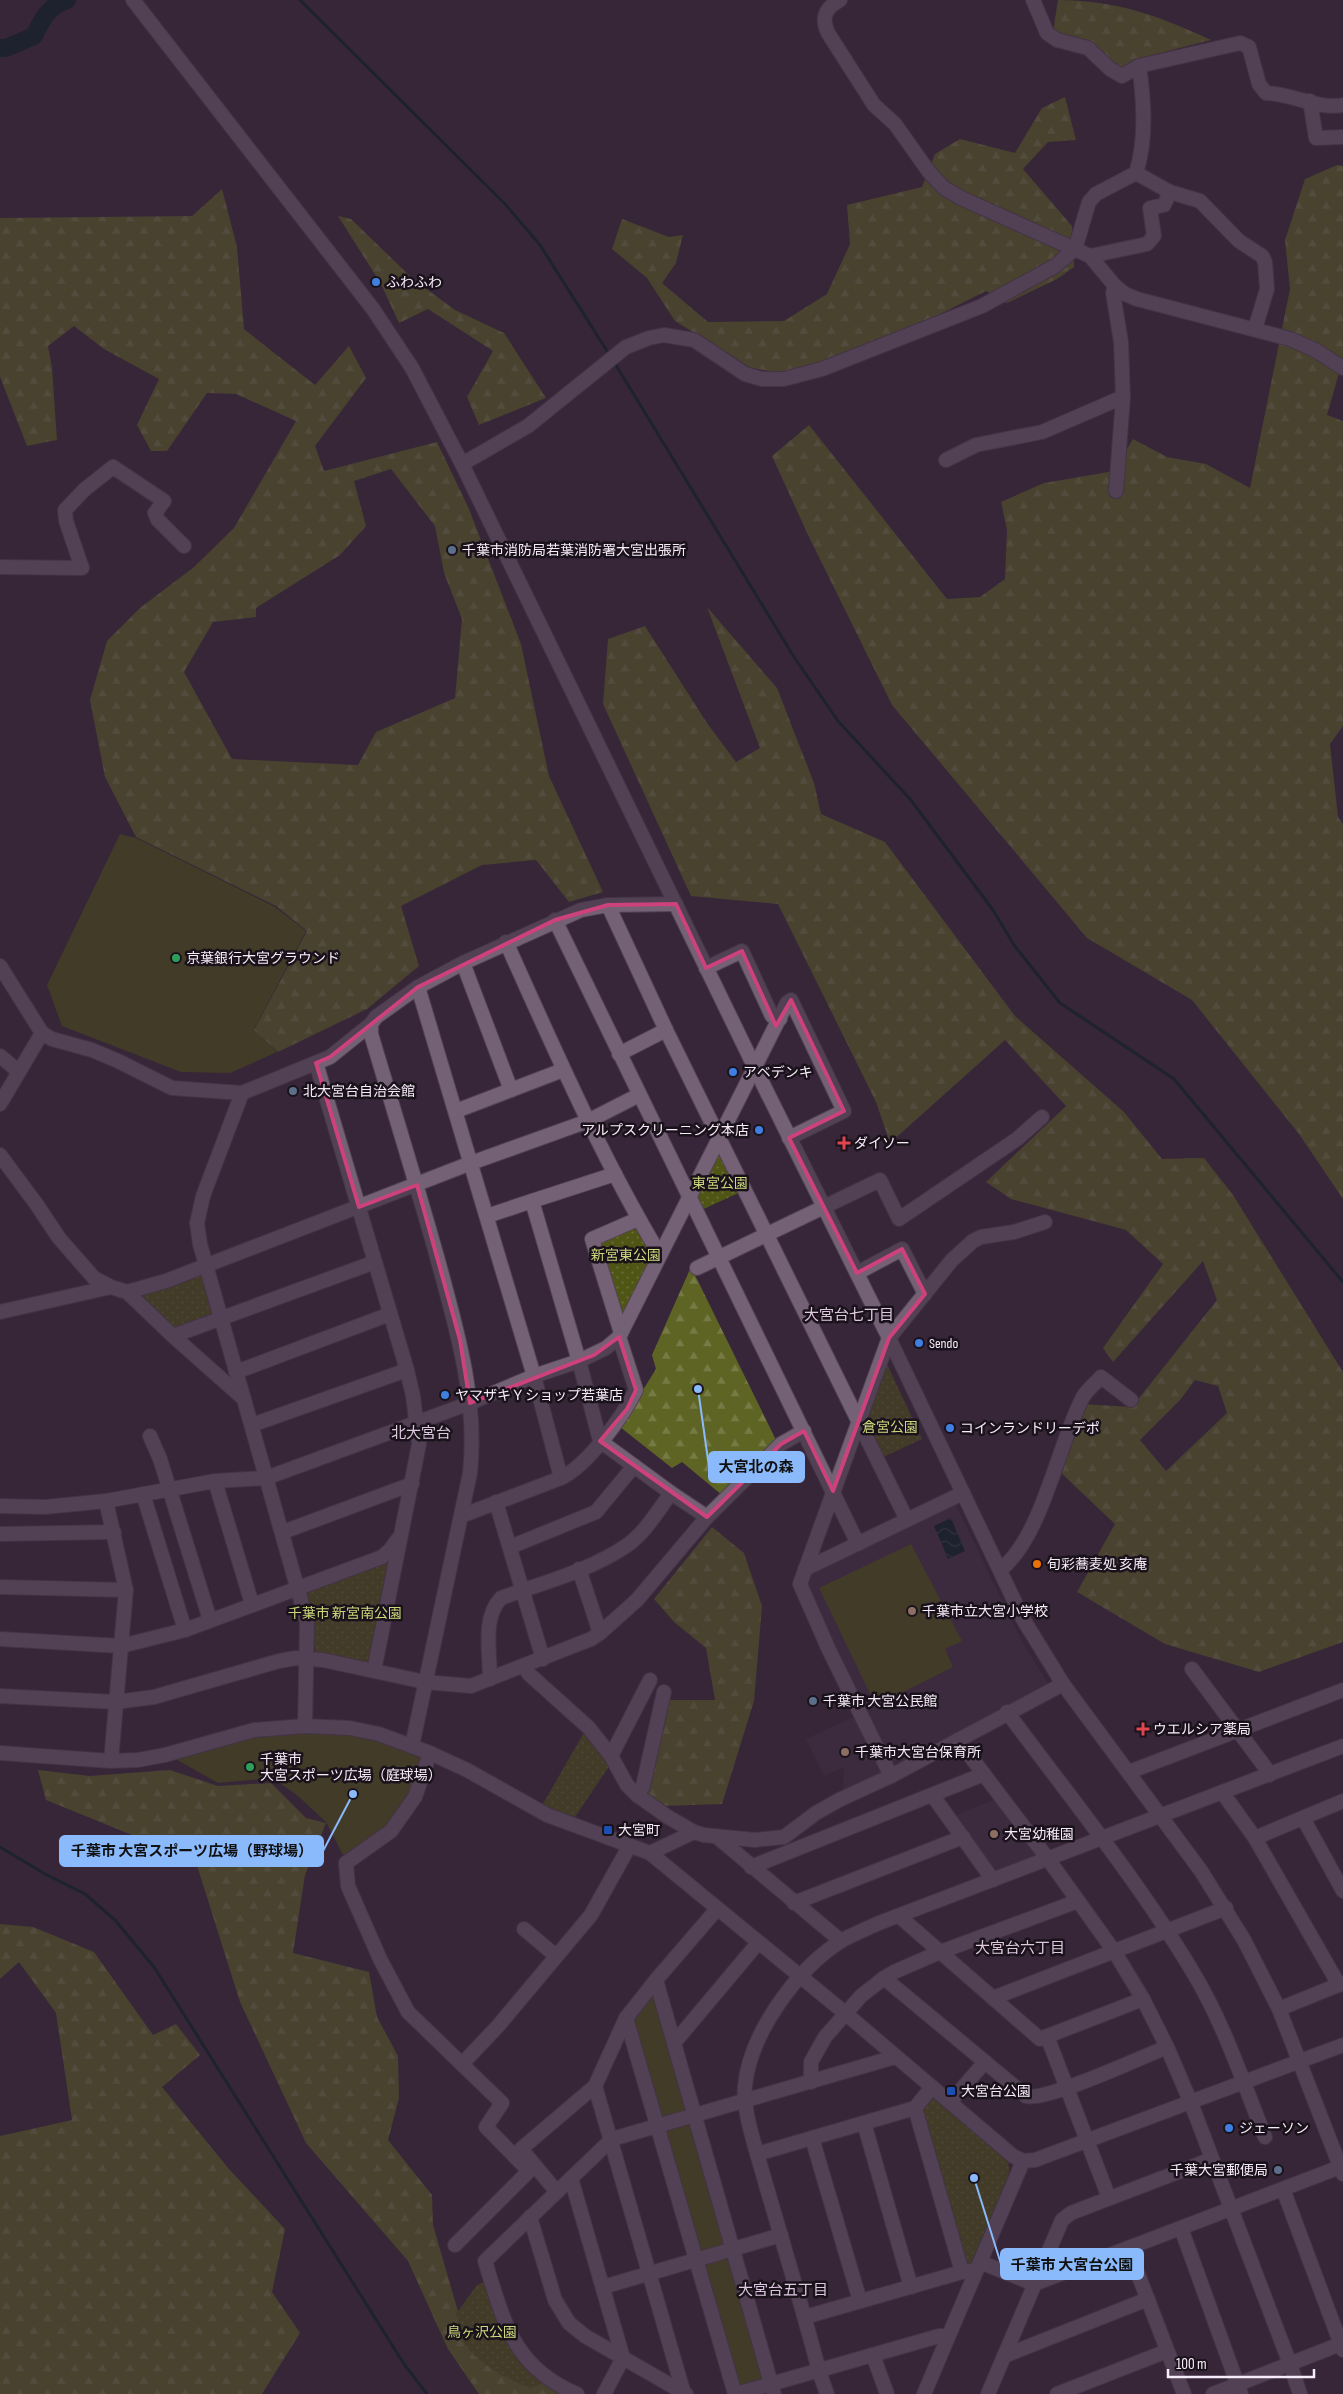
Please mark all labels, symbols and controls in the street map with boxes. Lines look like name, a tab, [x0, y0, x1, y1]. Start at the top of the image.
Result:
place label: ふわふわ	[386, 274, 442, 291]
marker: ふわふわ	[370, 276, 382, 288]
place label: 千葉市消防局若葉消防署大宮出張所	[462, 542, 686, 559]
marker: 千葉市消防局若葉消防署大宮出張所	[446, 544, 458, 556]
place label: 京葉銀行大宮グラウンド	[186, 950, 340, 967]
marker: 京葉銀行大宮グラウンド	[170, 952, 182, 964]
place label: アベデンキ	[743, 1064, 813, 1081]
marker: アベデンキ	[727, 1066, 739, 1078]
place label: 北大宮台自治会館	[303, 1083, 415, 1100]
marker: 北大宮台自治会館	[287, 1085, 299, 1097]
place label: アルプスクリーニング本店	[581, 1122, 749, 1139]
marker: アルプスクリーニング本店	[753, 1124, 765, 1136]
place label: ダイソー	[854, 1135, 910, 1152]
marker: ダイソー	[838, 1137, 850, 1149]
park label: 東宮公園	[692, 1175, 748, 1192]
park label: 新宮東公園	[591, 1247, 661, 1264]
district label: 大宮台七丁目	[804, 1306, 894, 1325]
place label: Sendo	[929, 1335, 958, 1352]
marker: Sendo	[913, 1337, 925, 1349]
place label: ヤマザキＹショップ若葉店	[455, 1387, 623, 1404]
marker: ヤマザキＹショップ若葉店	[439, 1389, 451, 1401]
park label: 倉宮公園	[862, 1419, 918, 1436]
place label: コインランドリーデポ	[960, 1420, 1100, 1437]
marker: コインランドリーデポ	[944, 1422, 956, 1434]
district label: 北大宮台	[391, 1424, 451, 1443]
callout: 大宮北の森	[709, 1452, 804, 1482]
text: 大宮北の森	[718, 1458, 794, 1477]
place label: 旬彩蕎麦処 亥庵	[1047, 1556, 1147, 1573]
marker: 旬彩蕎麦処 亥庵	[1031, 1558, 1043, 1570]
place label: 千葉市立大宮小学校	[922, 1603, 1048, 1620]
park label: 千葉市 新宮南公園	[288, 1605, 402, 1622]
marker: 千葉市立大宮小学校	[906, 1605, 918, 1617]
place label: 千葉市 大宮公民館	[823, 1693, 937, 1710]
marker: 千葉市 大宮公民館	[807, 1695, 819, 1707]
place label: ウエルシア薬局	[1153, 1721, 1251, 1738]
marker: ウエルシア薬局	[1137, 1723, 1149, 1735]
place label: 千葉市大宮台保育所	[855, 1744, 981, 1761]
marker: 千葉市大宮台保育所	[839, 1746, 851, 1758]
place label: 千葉市 大宮スポーツ広場（庭球場）	[260, 1751, 442, 1784]
marker: 千葉市 大宮スポーツ広場（庭球場）	[244, 1761, 256, 1773]
place label: 大宮町	[618, 1822, 660, 1839]
marker: 大宮町	[602, 1824, 614, 1836]
place label: 大宮幼稚園	[1004, 1826, 1074, 1843]
marker: 大宮幼稚園	[988, 1828, 1000, 1840]
callout: 千葉市 大宮スポーツ広場（野球場）	[60, 1836, 323, 1866]
text: 千葉市 大宮スポーツ広場（野球場）	[71, 1842, 313, 1861]
district label: 大宮台六丁目	[975, 1939, 1065, 1958]
place label: 大宮台公園	[961, 2083, 1031, 2100]
marker: 大宮台公園	[945, 2085, 957, 2097]
place label: ジェーソン	[1239, 2120, 1309, 2137]
marker: ジェーソン	[1223, 2122, 1235, 2134]
place label: 千葉大宮郵便局	[1170, 2162, 1268, 2179]
marker: 千葉大宮郵便局	[1272, 2164, 1284, 2176]
callout: 千葉市 大宮台公園	[1001, 2249, 1143, 2279]
text: 千葉市 大宮台公園	[1011, 2256, 1133, 2275]
district label: 大宮台五丁目	[738, 2281, 828, 2300]
park label: 鳥ヶ沢公園	[447, 2324, 517, 2341]
scale bar	[1168, 2346, 1314, 2378]
text: 100 m	[1176, 2355, 1207, 2374]

